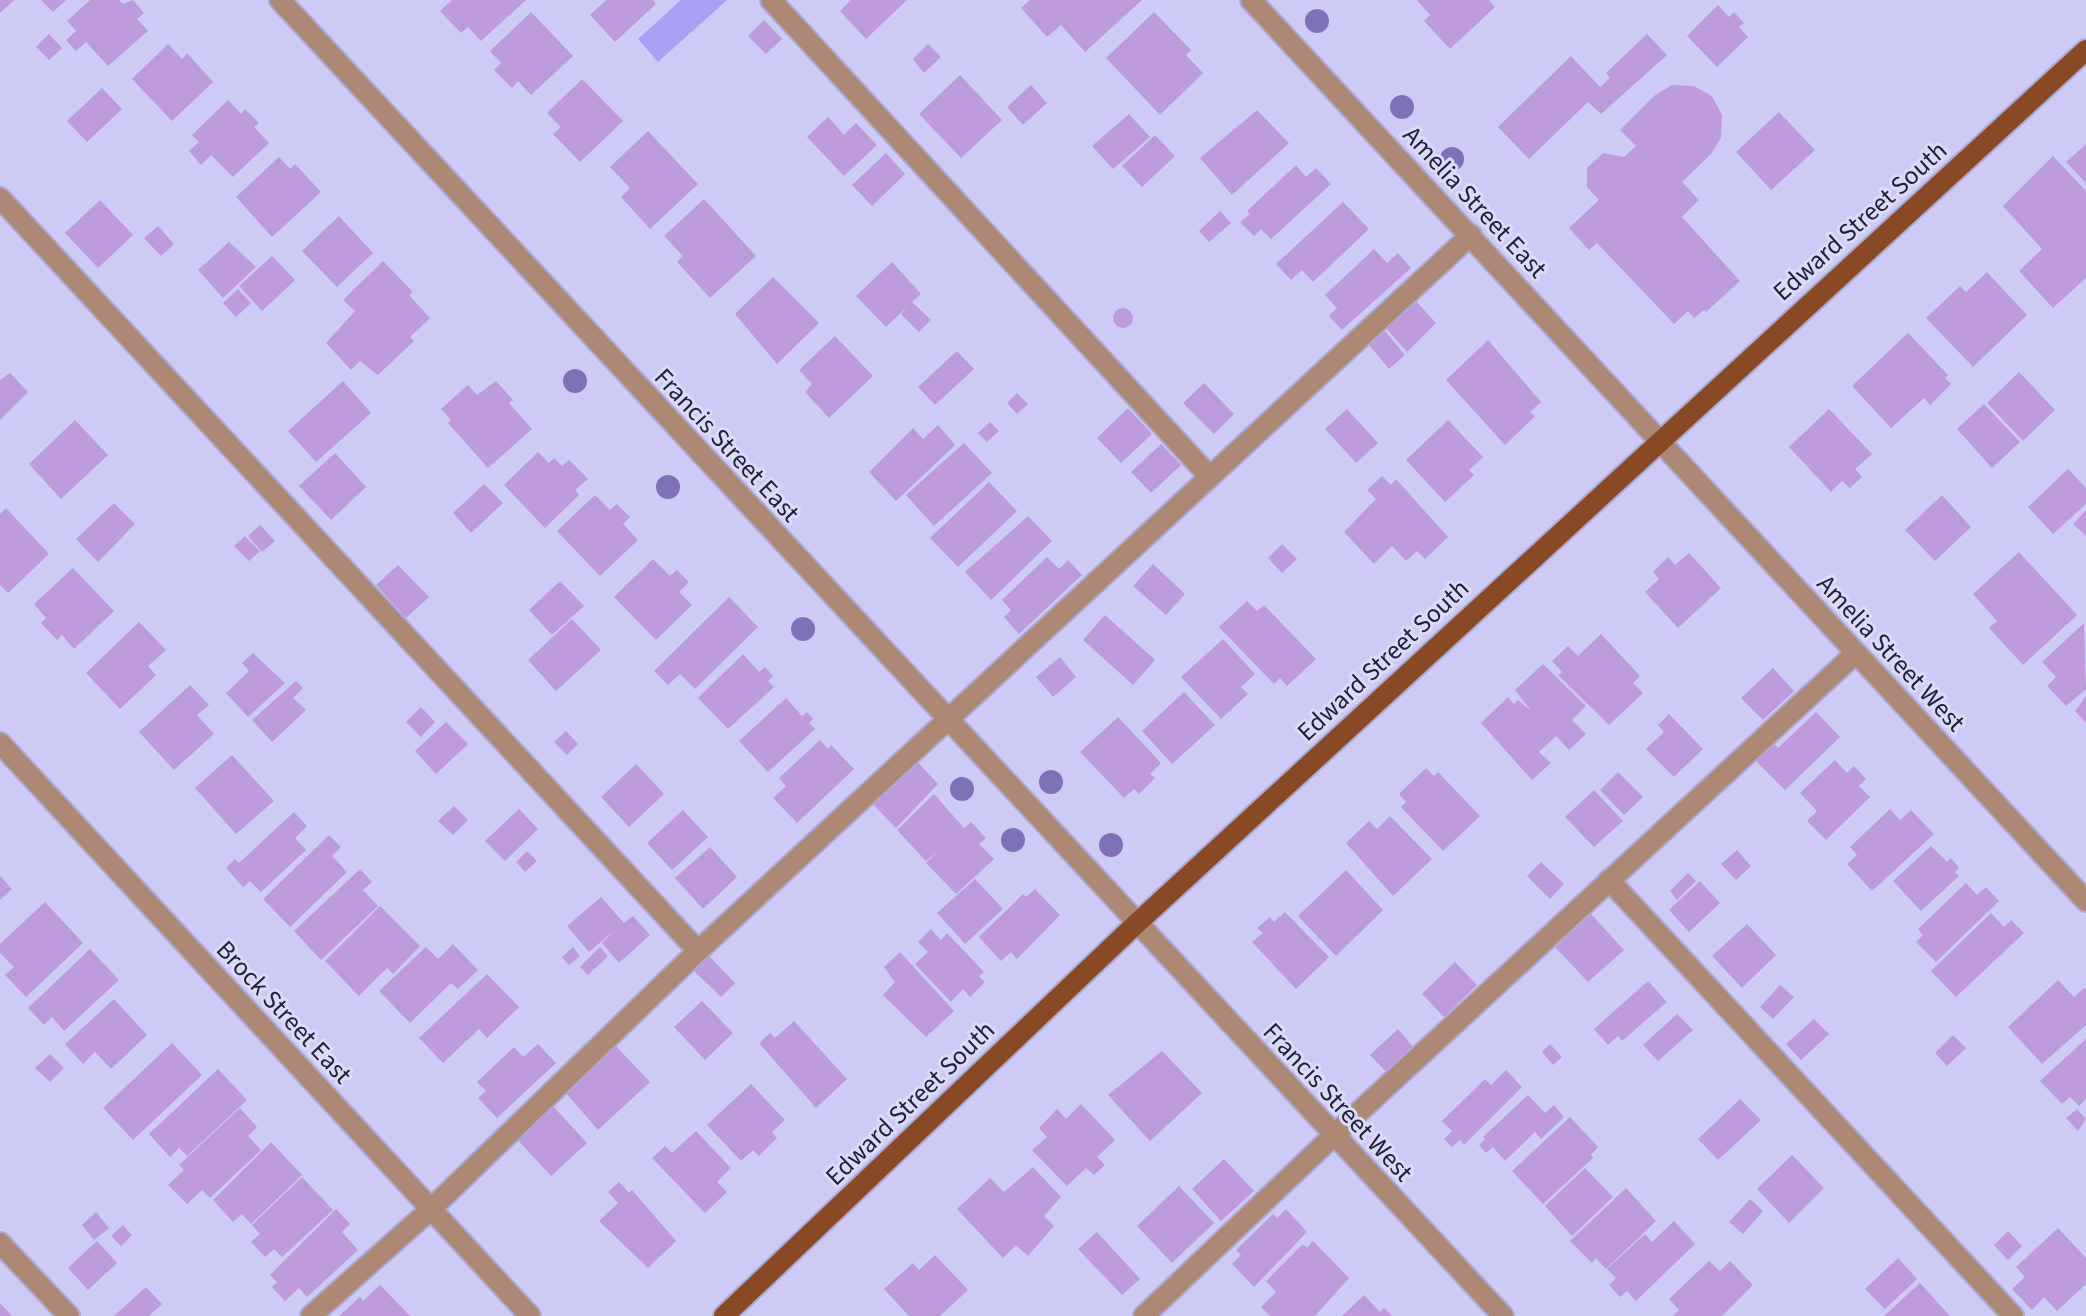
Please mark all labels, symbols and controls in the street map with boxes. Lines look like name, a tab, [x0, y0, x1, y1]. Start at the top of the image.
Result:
street label: Amelia Street East	[1395, 118, 1556, 287]
street label: Edward Street South	[1765, 133, 1955, 309]
street label: Francis Street East	[646, 360, 808, 530]
street label: Amelia Street West	[1808, 566, 1974, 740]
street label: Edward Street South	[1289, 570, 1477, 750]
street label: Brock Street East	[208, 932, 361, 1092]
street label: Edward Street South	[817, 1012, 1003, 1194]
street label: Francis Street West	[1254, 1014, 1422, 1190]

